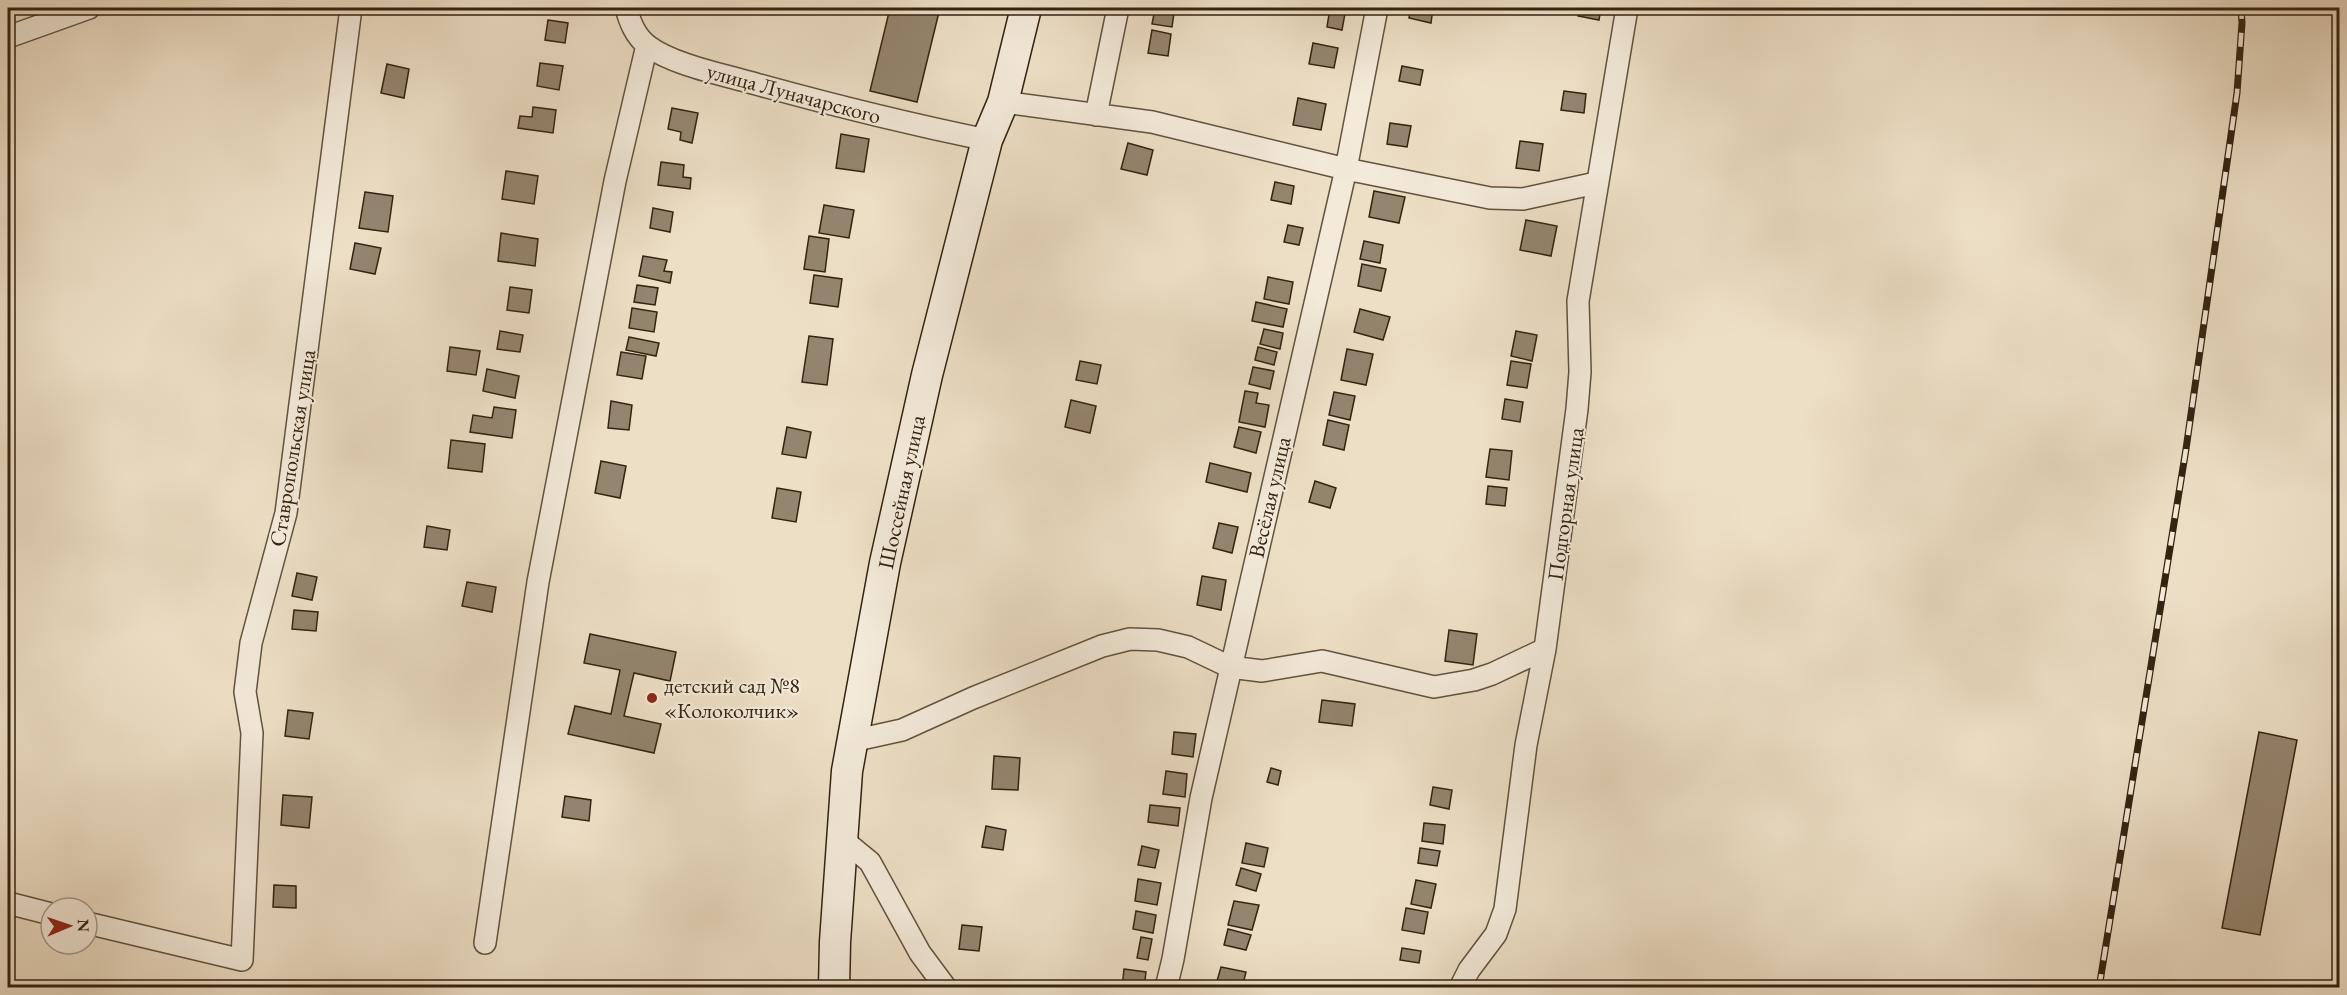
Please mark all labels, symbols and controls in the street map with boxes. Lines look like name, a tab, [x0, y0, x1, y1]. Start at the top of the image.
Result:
street label: улица Луначарского	[704, 56, 884, 131]
street label: Ставропольская улица	[263, 347, 322, 549]
street label: Шоссейная улица	[871, 412, 932, 572]
street label: Подгорная улица	[1540, 425, 1591, 583]
street label: Весёлая улица	[1241, 434, 1298, 560]
place label: детский сад №8 «Колоколчик»	[664, 671, 800, 725]
marker: детский сад №8 «Колоколчик»	[645, 691, 659, 705]
north arrow	[39, 896, 99, 956]
text: N	[73, 919, 94, 932]

